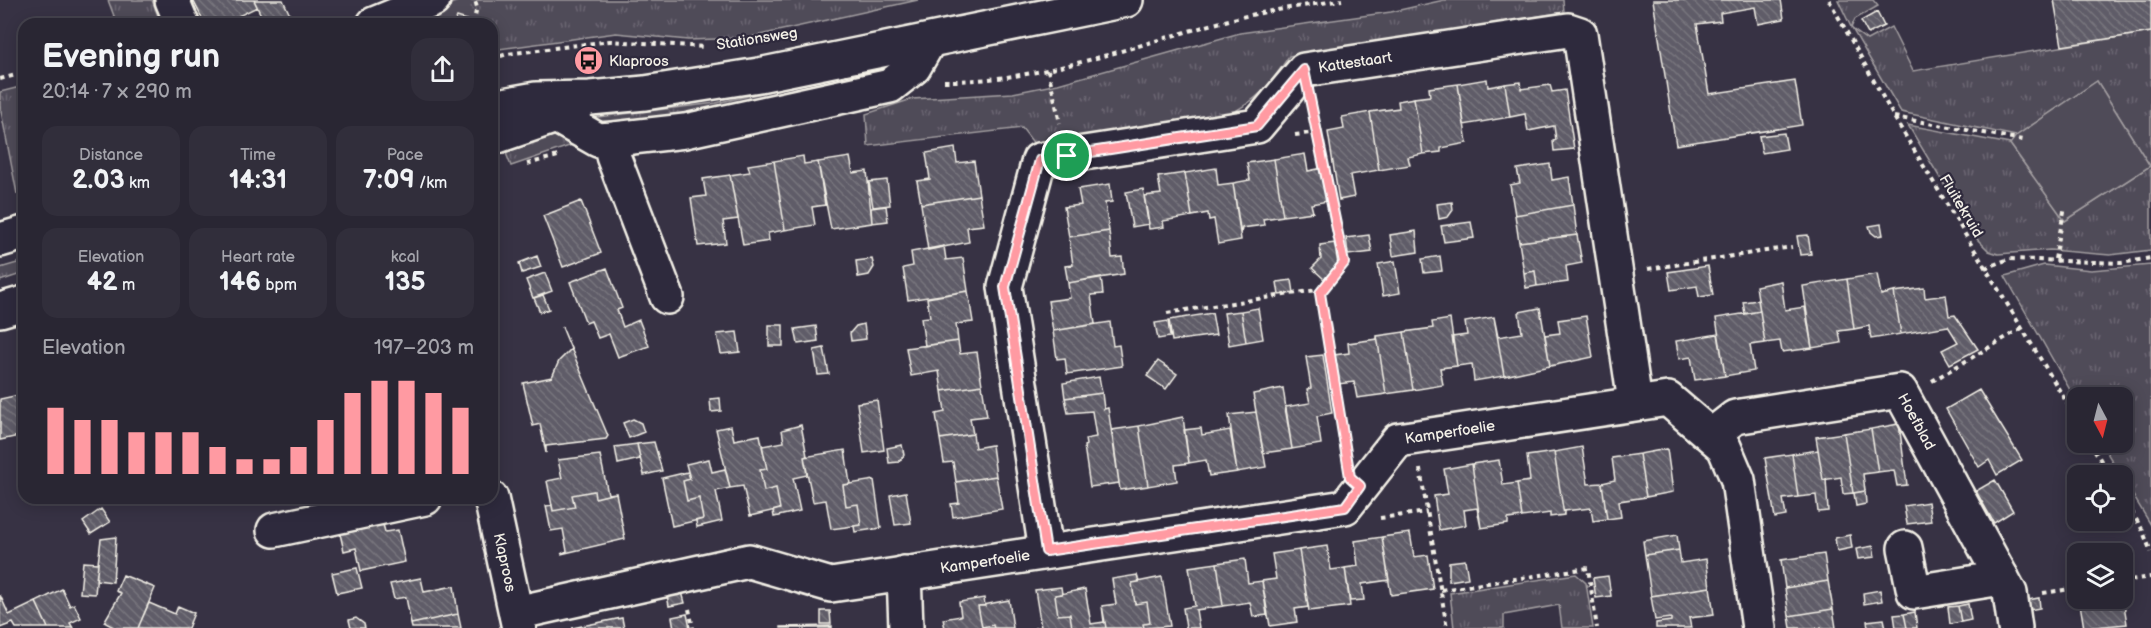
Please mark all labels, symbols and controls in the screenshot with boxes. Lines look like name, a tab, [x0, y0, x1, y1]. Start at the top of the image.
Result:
street label: Stationsweg	[715, 23, 799, 55]
text: Evening run	[42, 37, 220, 77]
button: share	[411, 38, 474, 101]
bus stop icon: Klaproos	[572, 45, 604, 77]
street label: Kattestaart	[1317, 47, 1394, 77]
place label: Klaproos	[609, 52, 669, 71]
text: 20:14 · 7 × 290 m	[42, 80, 192, 104]
pin	[1041, 130, 1092, 181]
icon: arrive	[1050, 139, 1083, 172]
text: Distance	[79, 146, 143, 165]
text: Time	[240, 146, 276, 165]
text: Pace	[387, 146, 423, 165]
text: 2.03	[72, 165, 125, 196]
text: 14:31	[229, 165, 287, 196]
text: 7:09	[363, 165, 415, 196]
street label: Fluitekruid	[1935, 171, 1987, 241]
text: km	[125, 174, 150, 193]
text: /km	[415, 174, 447, 193]
text: Elevation	[78, 248, 144, 267]
text: Heart rate	[221, 248, 295, 267]
text: kcal	[391, 248, 419, 267]
text: 42	[87, 267, 118, 298]
text: 146	[219, 267, 261, 298]
text: 135	[384, 267, 426, 298]
text: m	[118, 276, 135, 295]
text: bpm	[261, 276, 297, 295]
text: Elevation	[42, 336, 125, 360]
text: 197–203 m	[374, 336, 474, 360]
north arrow	[2067, 387, 2133, 453]
map controls	[2067, 387, 2133, 609]
street label: Hoefblad	[1893, 390, 1940, 453]
street label: Kamperfoelie	[1404, 416, 1496, 448]
button: locate	[2067, 465, 2133, 531]
street label: Klaproos	[489, 531, 521, 594]
button: layers	[2067, 543, 2133, 609]
street label: Kamperfoelie	[939, 545, 1031, 578]

